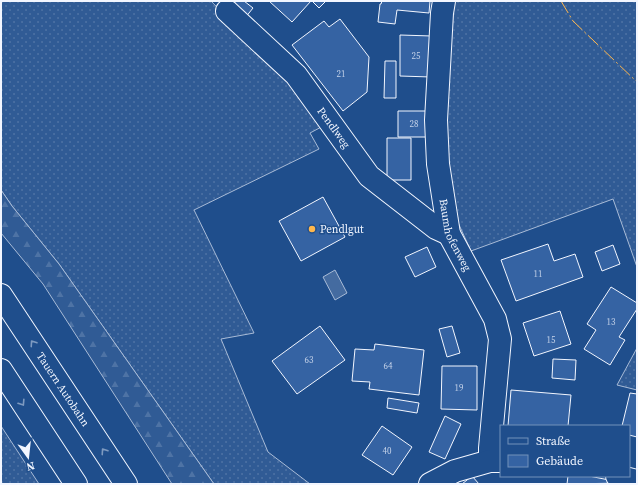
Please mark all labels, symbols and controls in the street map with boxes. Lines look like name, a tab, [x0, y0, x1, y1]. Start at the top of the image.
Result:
house number: 25	[411, 50, 421, 62]
house number: 21	[336, 68, 346, 80]
street label: Pendlweg	[314, 104, 354, 151]
house number: 28	[409, 118, 419, 130]
street label: Baumhofenweg	[436, 198, 475, 274]
place label: Pendlgut	[320, 222, 364, 237]
marker: Pendlgut	[307, 224, 317, 234]
house number: 11	[533, 268, 543, 280]
house number: 13	[606, 316, 616, 328]
house number: 15	[546, 334, 556, 346]
one-way arrow	[30, 340, 38, 347]
street label: Tauern Autobahn	[33, 349, 93, 430]
house number: 63	[304, 354, 314, 366]
house number: 64	[383, 360, 393, 372]
house number: 19	[454, 382, 464, 394]
one-way arrow	[18, 399, 25, 406]
legend	[500, 425, 630, 477]
text: Straße	[536, 433, 570, 449]
north arrow	[8, 437, 48, 477]
house number: 40	[382, 445, 392, 457]
one-way arrow	[102, 449, 109, 456]
text: Gebäude	[536, 453, 583, 469]
text: N	[25, 458, 36, 474]

